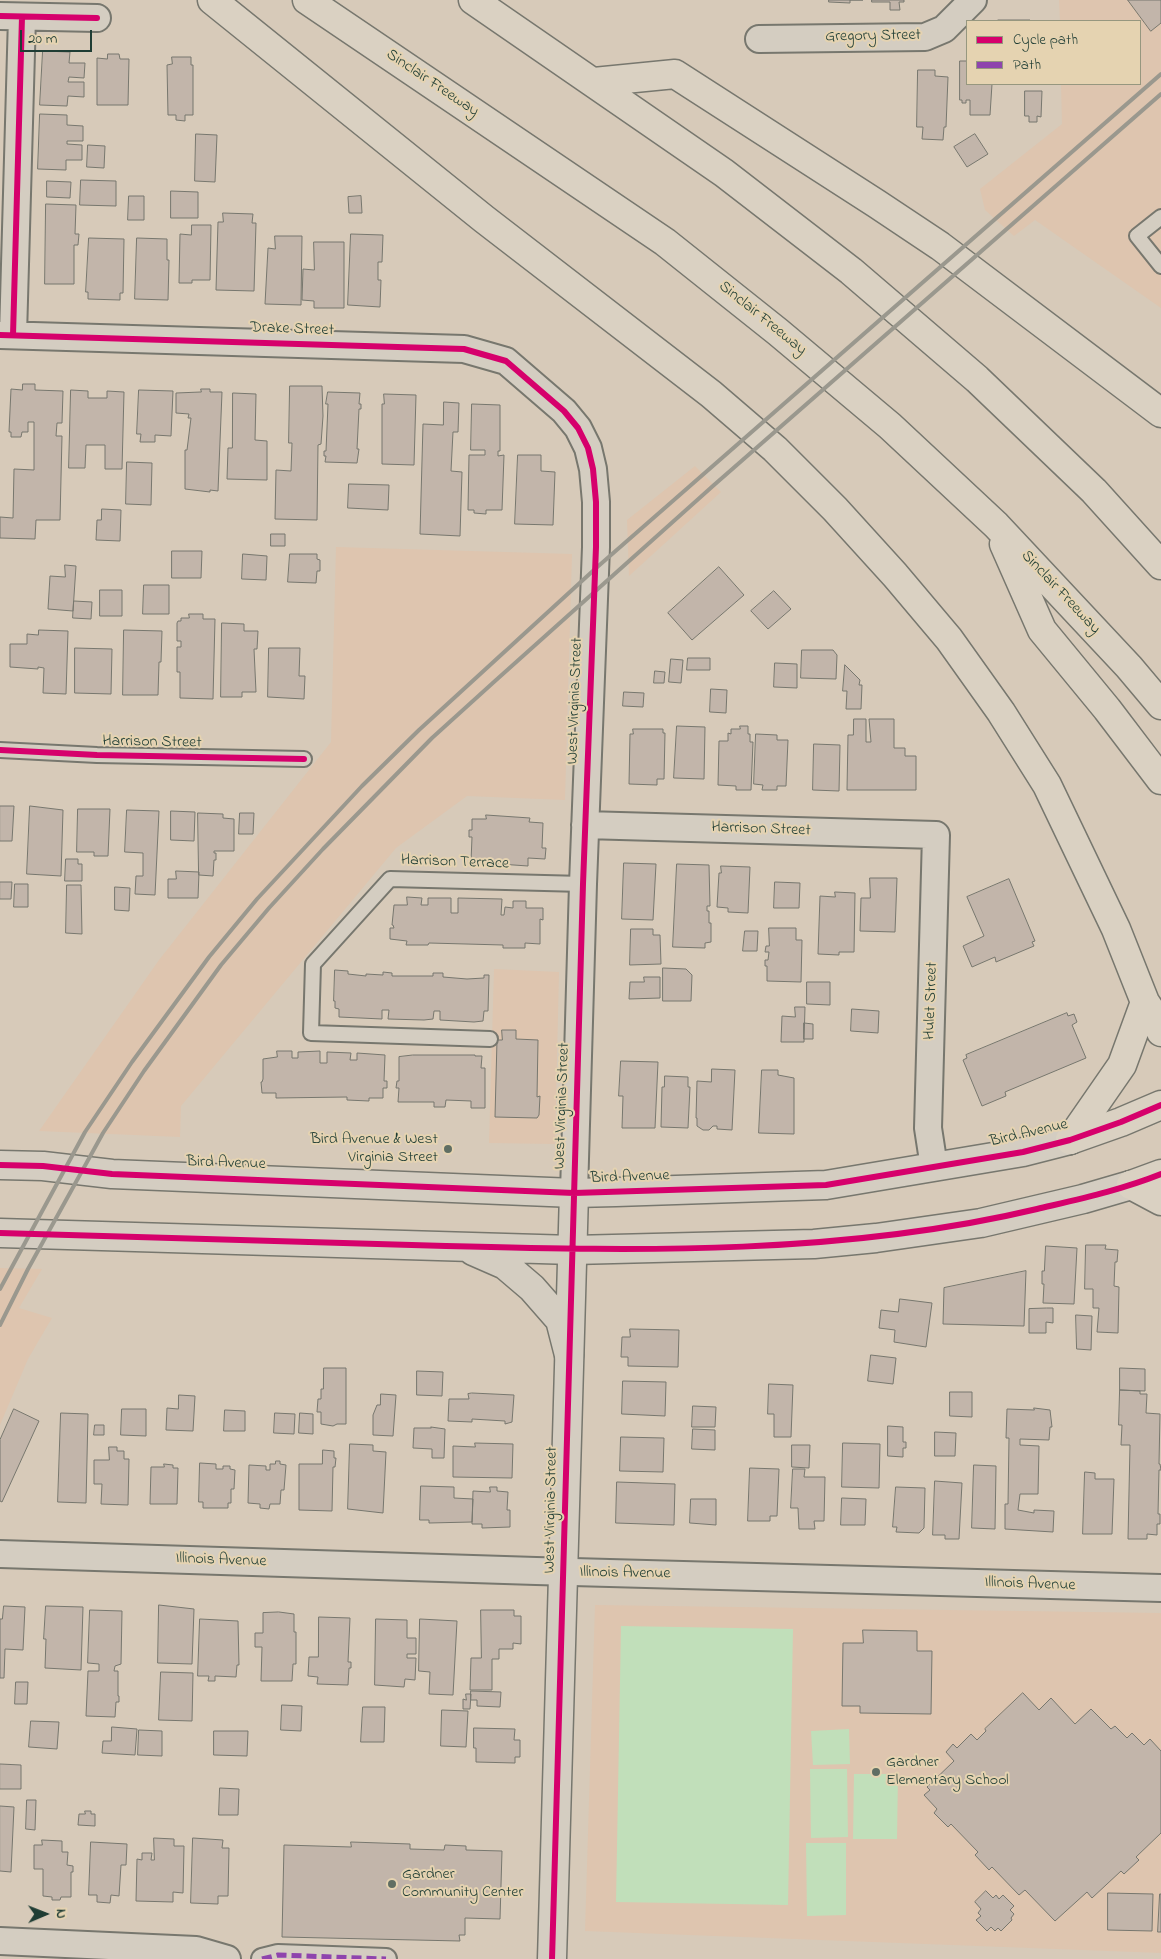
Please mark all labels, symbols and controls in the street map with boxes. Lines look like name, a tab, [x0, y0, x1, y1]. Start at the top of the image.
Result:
scale bar	[22, 20, 95, 52]
legend	[966, 20, 1141, 85]
street label: Gregory Street	[825, 27, 921, 47]
text: 20 m	[28, 28, 57, 50]
text: Cycle path	[1013, 29, 1078, 51]
street label: Sinclair Freeway	[382, 46, 482, 122]
text: Path	[1013, 54, 1041, 76]
street label: Sinclair Freeway	[714, 278, 810, 360]
street label: Drake Street	[250, 319, 334, 341]
street label: Sinclair Freeway	[1016, 547, 1104, 639]
street label: West Virginia Street	[564, 637, 588, 765]
street label: Harrison Street	[102, 733, 202, 753]
street label: Harrison Street	[711, 819, 811, 841]
street label: Harrison Terrace	[401, 852, 509, 874]
street label: Hulet Street	[921, 962, 943, 1040]
street label: West Virginia Street	[551, 1042, 575, 1170]
street label: Bird Avenue	[988, 1116, 1070, 1152]
place label: Bird Avenue & West Virginia Street	[310, 1130, 438, 1168]
marker: Bird Avenue & West Virginia Street	[442, 1143, 454, 1155]
street label: Bird Avenue	[186, 1153, 266, 1175]
street label: Bird Avenue	[590, 1167, 670, 1189]
street label: West Virginia Street	[541, 1446, 563, 1574]
street label: Illinois Avenue	[175, 1550, 267, 1572]
street label: Illinois Avenue	[579, 1564, 671, 1584]
street label: Illinois Avenue	[984, 1574, 1076, 1596]
place label: Gardner Elementary School	[886, 1753, 1009, 1791]
marker: Gardner Elementary School	[870, 1766, 882, 1778]
place label: Gardner Community Center	[402, 1865, 523, 1903]
marker: Gardner Community Center	[386, 1878, 398, 1890]
north arrow	[20, 1889, 70, 1939]
text: N	[50, 1909, 71, 1919]

